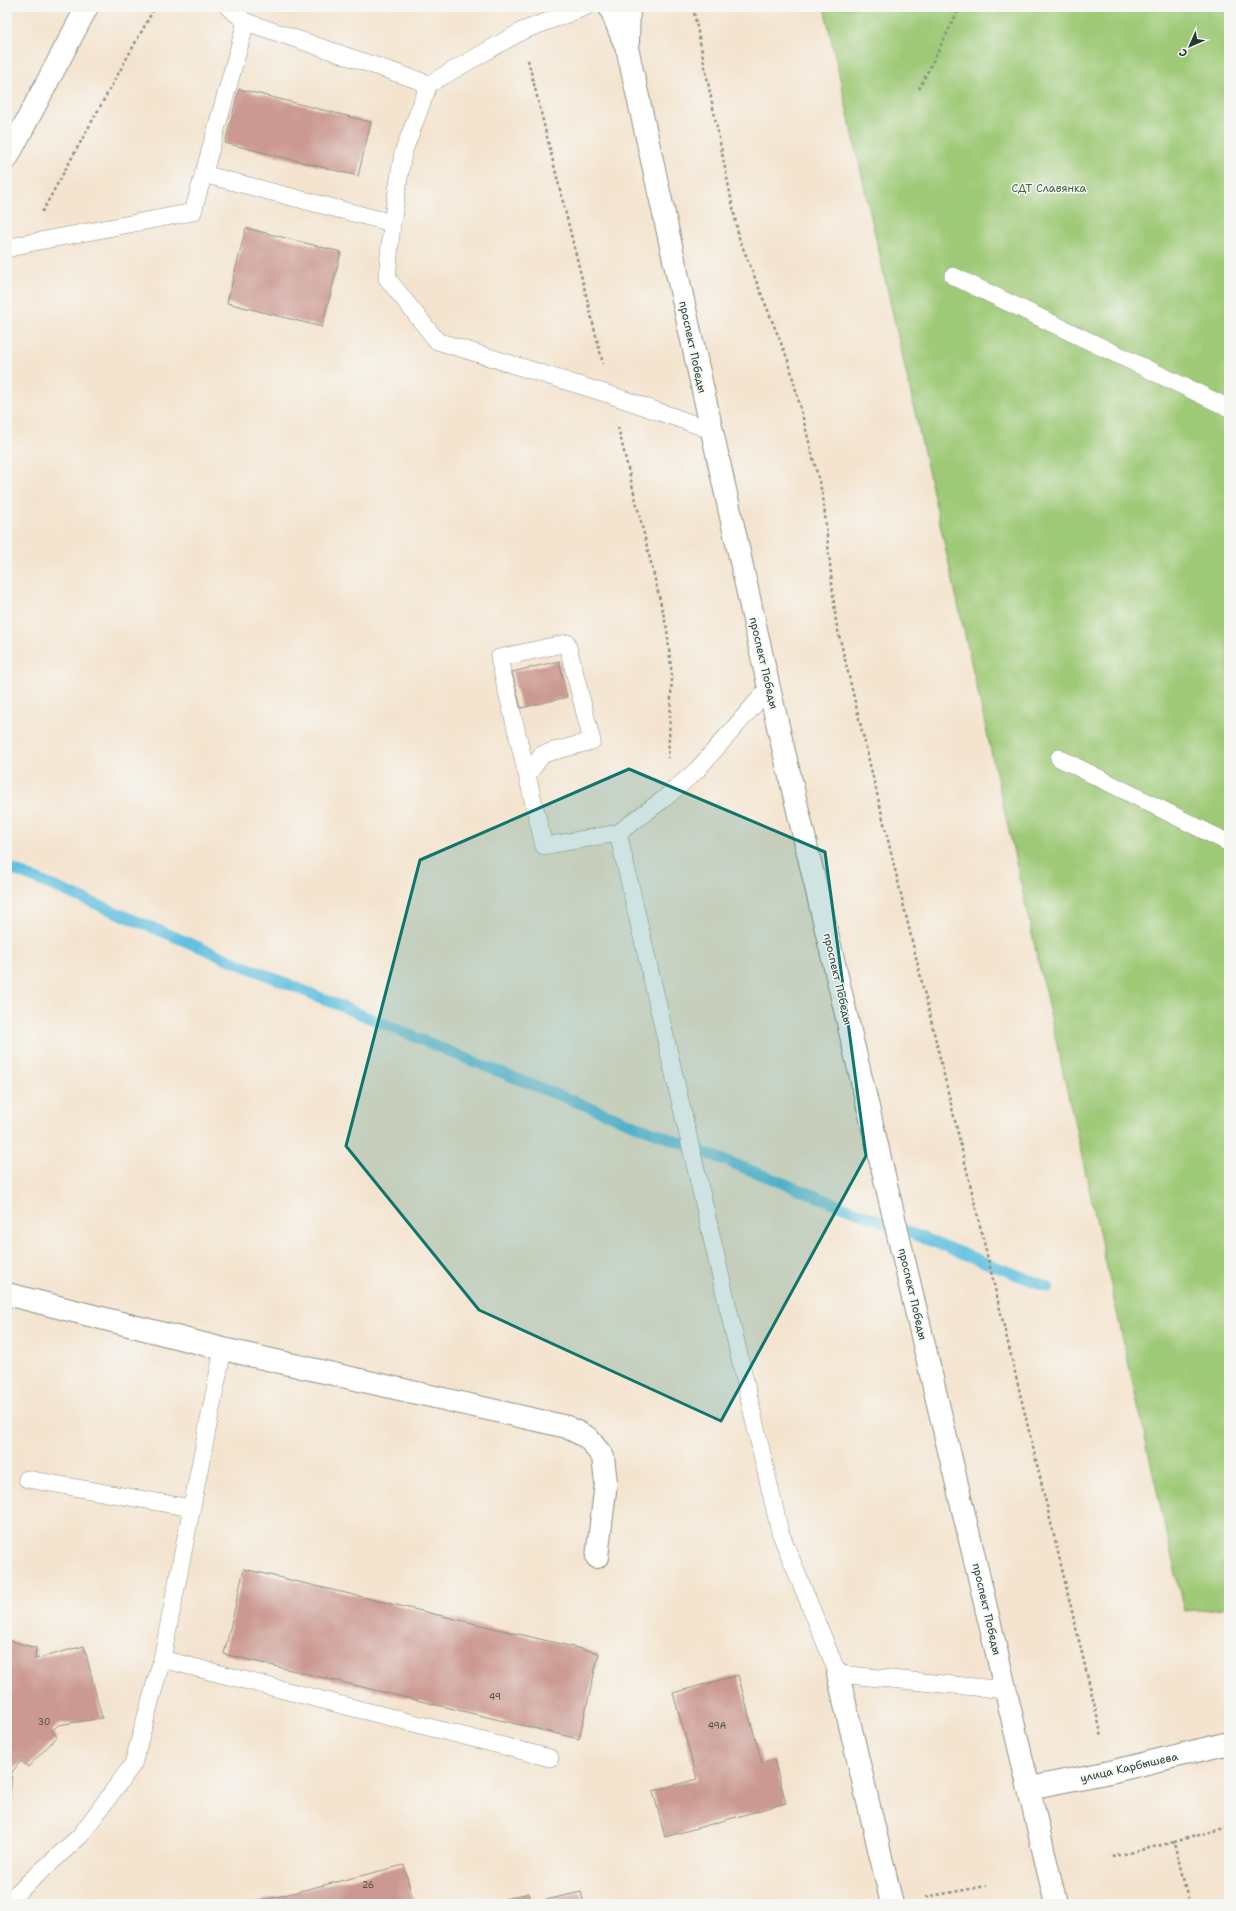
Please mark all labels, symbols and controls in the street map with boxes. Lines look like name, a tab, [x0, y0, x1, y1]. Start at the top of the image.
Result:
north arrow	[1170, 26, 1210, 66]
text: С	[1175, 45, 1191, 60]
park label: СДТ Славянка	[1012, 181, 1087, 196]
street label: проспект Победы	[675, 300, 710, 394]
street label: проспект Победы	[746, 616, 781, 710]
street label: проспект Победы	[820, 932, 855, 1026]
street label: проспект Победы	[895, 1247, 930, 1341]
street label: проспект Победы	[969, 1562, 1004, 1656]
house number: 49	[489, 1691, 501, 1703]
house number: 30	[38, 1716, 50, 1728]
house number: 49А	[708, 1720, 727, 1732]
street label: улица Карбышева	[1079, 1749, 1180, 1786]
house number: 26	[362, 1879, 374, 1891]

